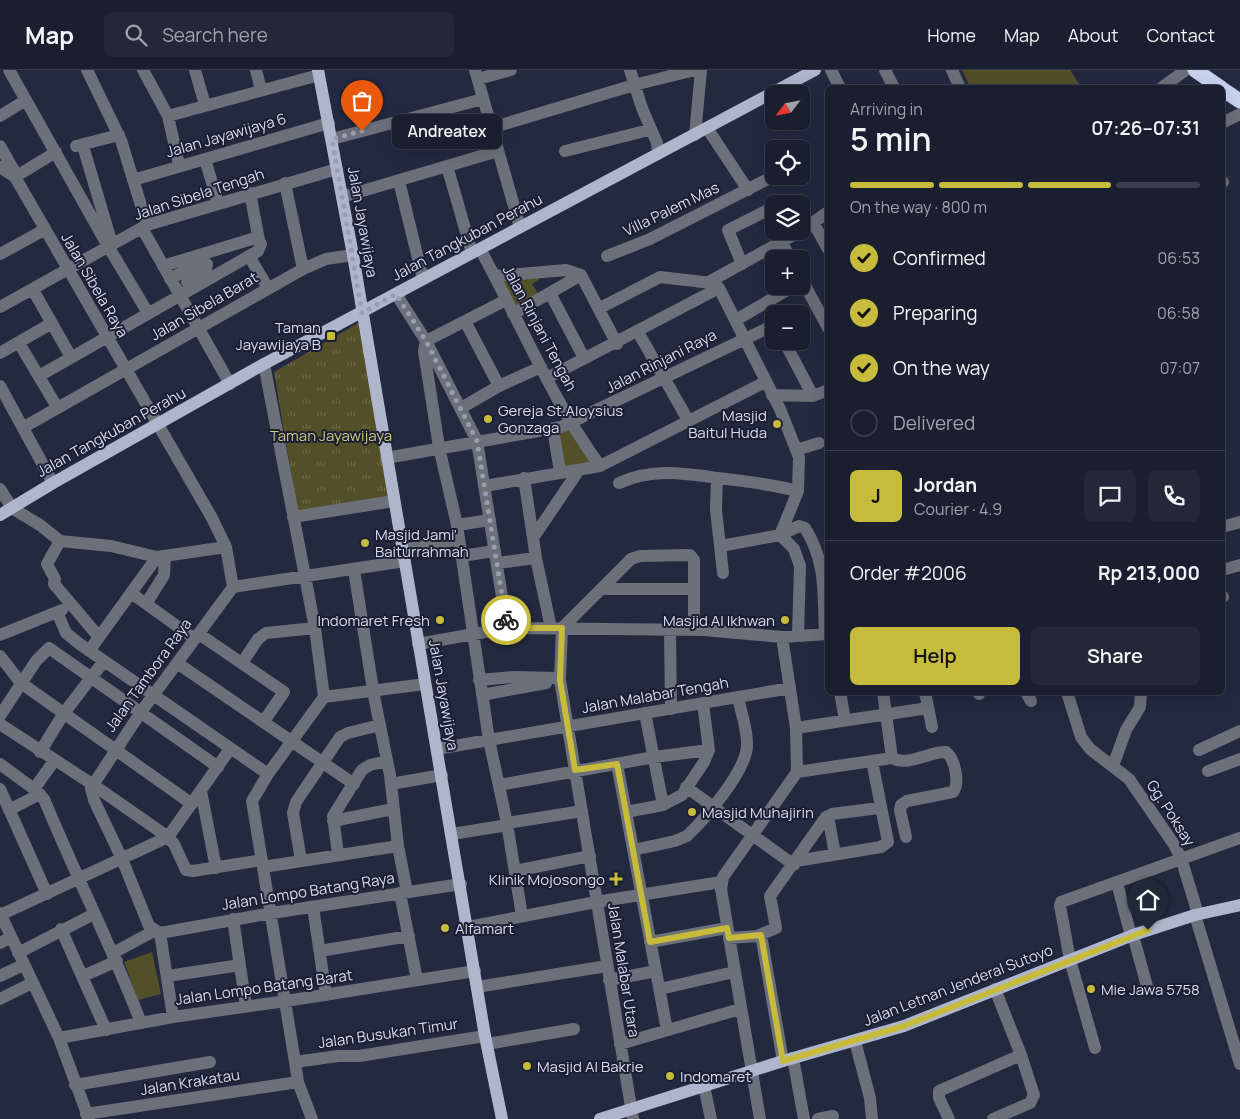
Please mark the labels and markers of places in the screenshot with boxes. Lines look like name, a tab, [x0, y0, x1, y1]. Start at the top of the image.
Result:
pin	[341, 80, 383, 131]
callout: Andreatex	[392, 114, 502, 148]
place label: Taman Jayawijaya B	[236, 317, 321, 355]
marker: Taman Jayawijaya B	[325, 330, 337, 342]
place label: Gereja St.Aloysius Gonzaga	[498, 400, 623, 438]
place label: Masjid Baitul Huda	[688, 405, 767, 443]
marker: Gereja St.Aloysius Gonzaga	[482, 413, 494, 425]
marker: Masjid Baitul Huda	[771, 418, 783, 430]
place label: Masjid Jami' Baiturrahmah	[375, 524, 469, 562]
marker: Masjid Jami' Baiturrahmah	[359, 537, 371, 549]
place label: Indomaret Fresh	[317, 610, 430, 631]
place label: Masjid Al Ikhwan	[663, 610, 775, 631]
marker: Indomaret Fresh	[434, 614, 446, 626]
marker: Masjid Al Ikhwan	[779, 614, 791, 626]
place label: Masjid Muhajirin	[702, 802, 814, 823]
marker: Masjid Muhajirin	[686, 806, 698, 818]
place label: Klinik Mojosongo	[489, 869, 605, 890]
marker: Klinik Mojosongo	[609, 872, 623, 886]
pin	[1127, 879, 1169, 930]
place label: Alfamart	[455, 918, 514, 939]
marker: Alfamart	[439, 922, 451, 934]
place label: Mie Jawa 5758	[1101, 979, 1200, 1000]
marker: Mie Jawa 5758	[1085, 983, 1097, 995]
place label: Masjid Al Bakrie	[537, 1056, 644, 1077]
marker: Masjid Al Bakrie	[521, 1060, 533, 1072]
place label: Indomaret	[680, 1066, 751, 1087]
marker: Indomaret	[664, 1070, 676, 1082]

